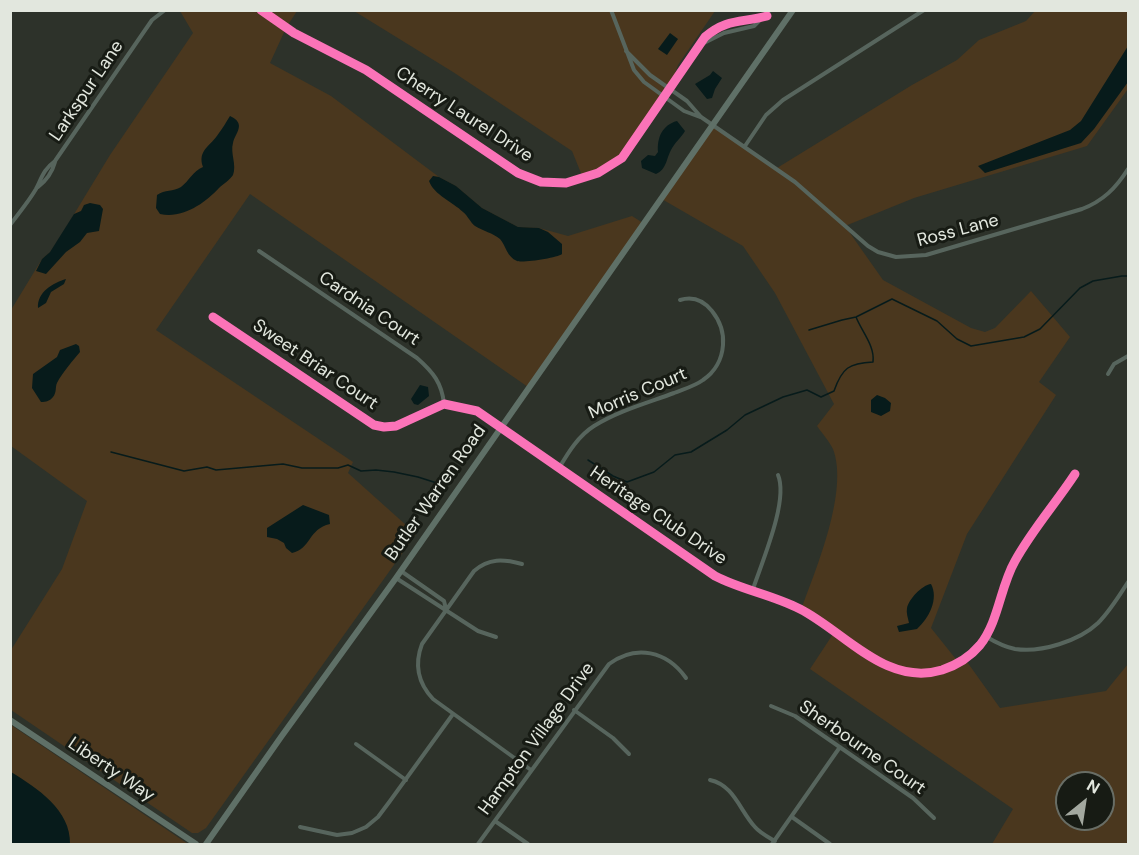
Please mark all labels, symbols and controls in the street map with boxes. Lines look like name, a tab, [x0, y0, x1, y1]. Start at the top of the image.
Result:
street label: Larkspur Lane	[46, 37, 128, 145]
street label: Cherry Laurel Drive	[391, 63, 537, 167]
street label: Ross Lane	[915, 210, 1001, 252]
street label: Cardnia Court	[314, 267, 424, 351]
street label: Sweet Briar Court	[248, 315, 382, 415]
street label: Morris Court	[586, 364, 690, 424]
street label: Butler Warren Road	[381, 421, 491, 565]
street label: Heritage Club Drive	[585, 462, 731, 570]
street label: Hampton Village Drive	[474, 659, 600, 819]
street label: Sherbourne Court	[795, 696, 929, 800]
street label: Liberty Way	[64, 733, 158, 807]
north arrow	[1055, 771, 1115, 831]
text: N	[1083, 775, 1104, 799]

